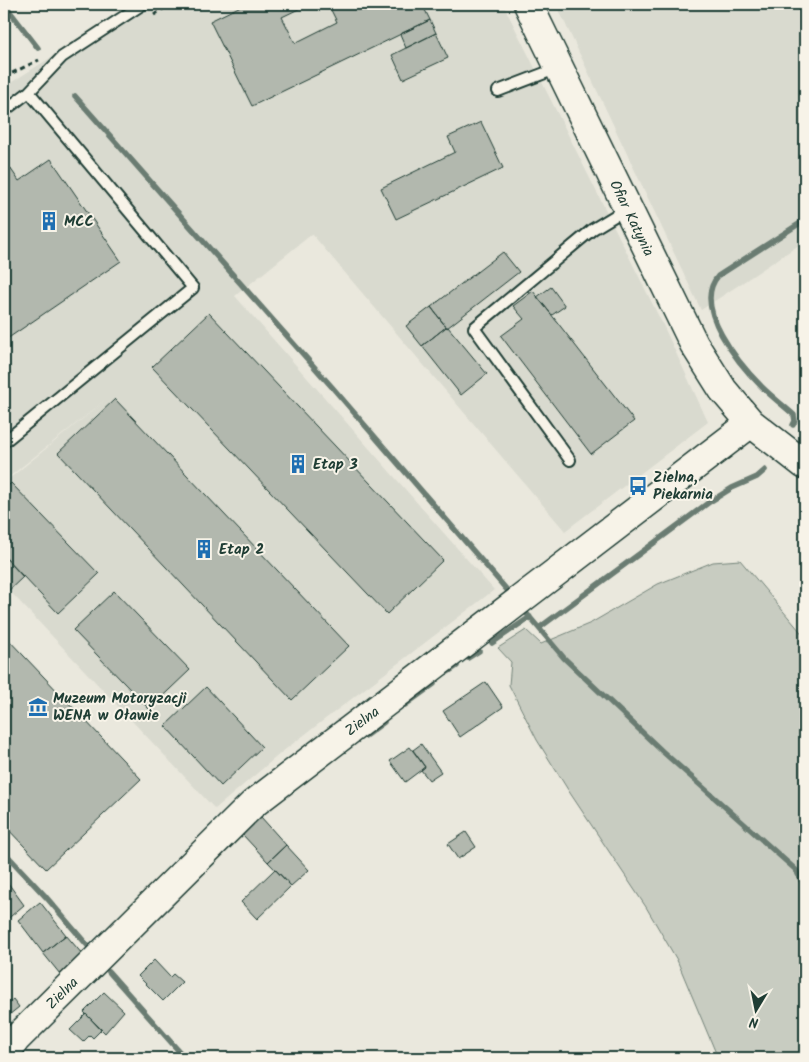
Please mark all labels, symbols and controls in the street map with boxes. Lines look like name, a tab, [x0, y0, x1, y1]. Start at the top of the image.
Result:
street label: Ofiar Katynia	[602, 176, 660, 261]
building icon: MCC	[38, 210, 60, 232]
place label: MCC	[64, 210, 94, 234]
building icon: Etap 3	[287, 453, 309, 475]
place label: Etap 3	[313, 453, 358, 477]
place label: Zielna, Piekarnia	[653, 466, 713, 507]
bus stop icon: Zielna, Piekarnia	[627, 475, 649, 497]
building icon: Etap 2	[193, 538, 215, 560]
place label: Etap 2	[219, 538, 265, 562]
place label: Muzeum Motoryzacji WENA w Oławie	[53, 687, 188, 728]
museum icon: Muzeum Motoryzacji WENA w Oławie	[27, 696, 49, 718]
street label: Zielna	[340, 701, 385, 743]
street label: Zielna	[41, 972, 85, 1016]
north arrow	[732, 984, 782, 1034]
text: N	[747, 1010, 760, 1033]

